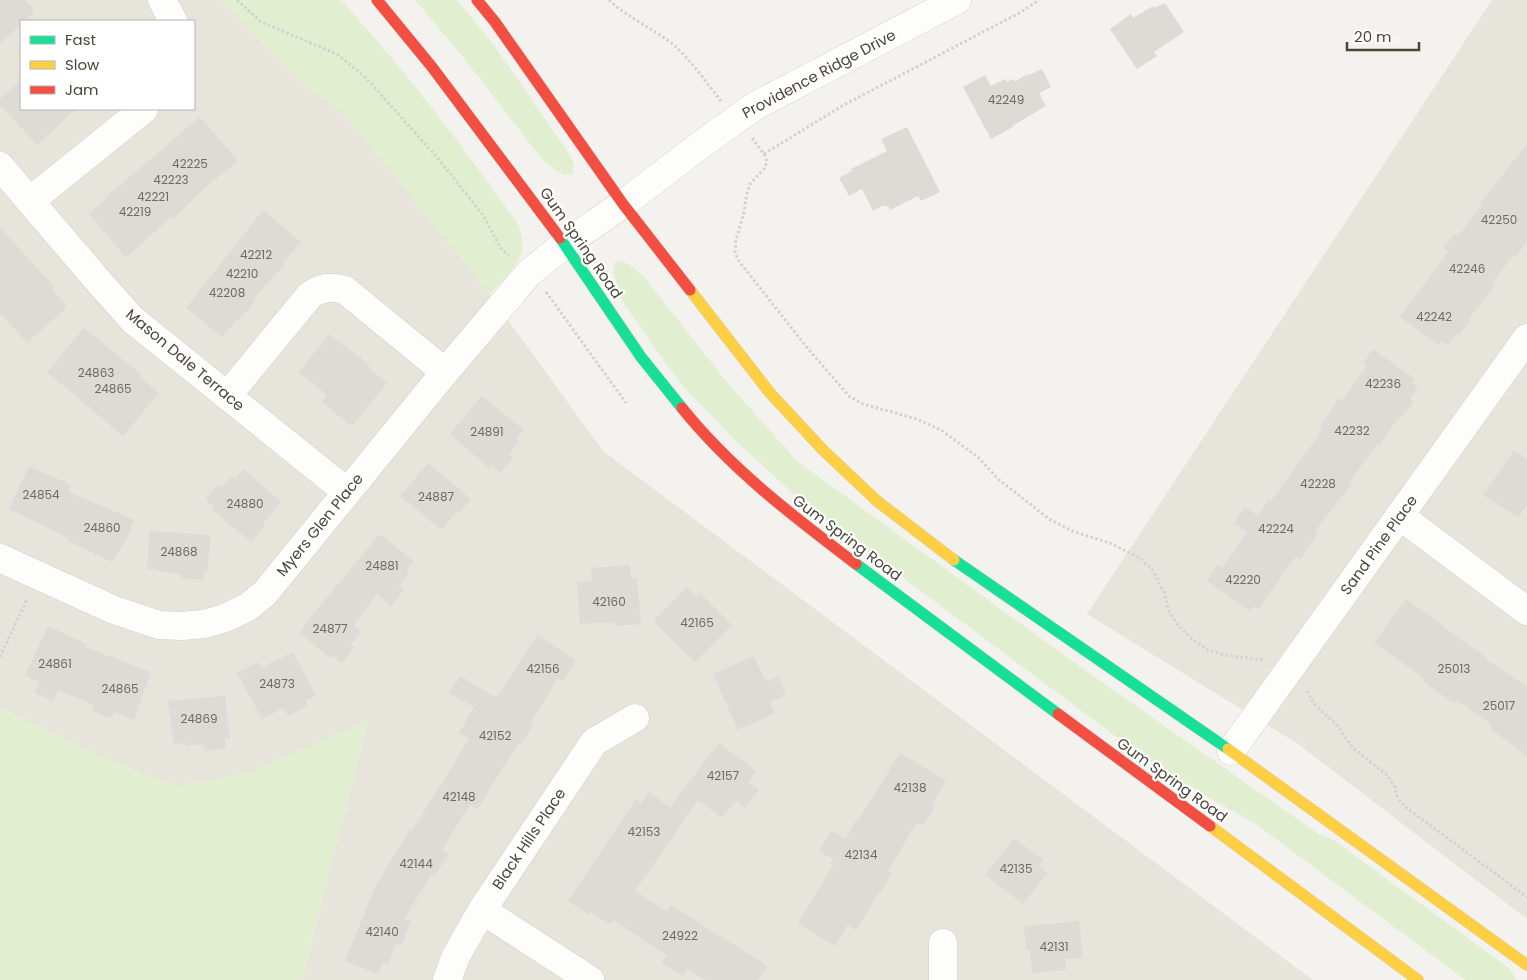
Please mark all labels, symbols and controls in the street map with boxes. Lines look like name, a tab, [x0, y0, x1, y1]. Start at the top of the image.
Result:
legend	[20, 20, 195, 110]
scale bar	[1347, 20, 1420, 52]
street label: Providence Ridge Drive	[738, 24, 899, 123]
text: 20 m	[1354, 26, 1392, 47]
text: Fast	[65, 29, 96, 50]
text: Slow	[65, 54, 100, 75]
text: Jam	[65, 79, 99, 100]
house number: 42249	[988, 91, 1024, 108]
house number: 42225	[172, 155, 208, 172]
house number: 42223	[153, 171, 189, 188]
street label: Gum Spring Road	[535, 183, 628, 303]
house number: 42221	[137, 188, 169, 205]
house number: 42219	[119, 203, 151, 220]
house number: 42250	[1481, 211, 1517, 228]
house number: 42212	[240, 246, 272, 263]
house number: 42246	[1449, 260, 1485, 277]
house number: 42210	[226, 265, 258, 282]
house number: 42208	[209, 284, 245, 301]
street label: Mason Dale Terrace	[122, 304, 249, 416]
house number: 42242	[1416, 308, 1452, 325]
house number: 24863	[78, 364, 114, 381]
house number: 42236	[1365, 375, 1401, 392]
house number: 24865	[94, 380, 132, 397]
house number: 42232	[1334, 422, 1370, 439]
house number: 24891	[470, 423, 504, 440]
street label: Myers Glen Place	[271, 469, 368, 581]
house number: 42228	[1300, 475, 1336, 492]
house number: 24854	[22, 486, 60, 503]
house number: 24887	[418, 488, 455, 505]
street label: Gum Spring Road	[788, 490, 906, 586]
street label: Sand Pine Place	[1335, 490, 1422, 599]
house number: 24880	[226, 495, 264, 512]
house number: 24860	[83, 519, 121, 536]
house number: 42224	[1258, 520, 1294, 537]
house number: 24868	[160, 543, 198, 560]
house number: 24881	[365, 557, 399, 574]
house number: 42220	[1225, 571, 1261, 588]
house number: 42160	[592, 593, 626, 610]
house number: 42165	[680, 614, 714, 631]
house number: 24877	[312, 620, 348, 637]
house number: 24861	[38, 655, 72, 672]
house number: 42156	[526, 660, 560, 677]
house number: 25013	[1438, 660, 1470, 677]
house number: 24873	[259, 675, 295, 692]
house number: 24865	[101, 680, 139, 697]
house number: 25017	[1483, 697, 1516, 714]
house number: 24869	[180, 710, 218, 727]
house number: 42152	[479, 727, 511, 744]
street label: Gum Spring Road	[1113, 732, 1232, 827]
house number: 42157	[707, 767, 740, 784]
house number: 42138	[894, 779, 926, 796]
street label: Black Hills Place	[487, 784, 570, 894]
house number: 42148	[442, 788, 476, 805]
house number: 42153	[628, 823, 660, 840]
house number: 42134	[845, 846, 878, 863]
house number: 42144	[399, 855, 433, 872]
house number: 42135	[1000, 860, 1032, 877]
house number: 42140	[365, 923, 399, 940]
house number: 24922	[662, 927, 698, 944]
house number: 42131	[1039, 938, 1069, 955]

